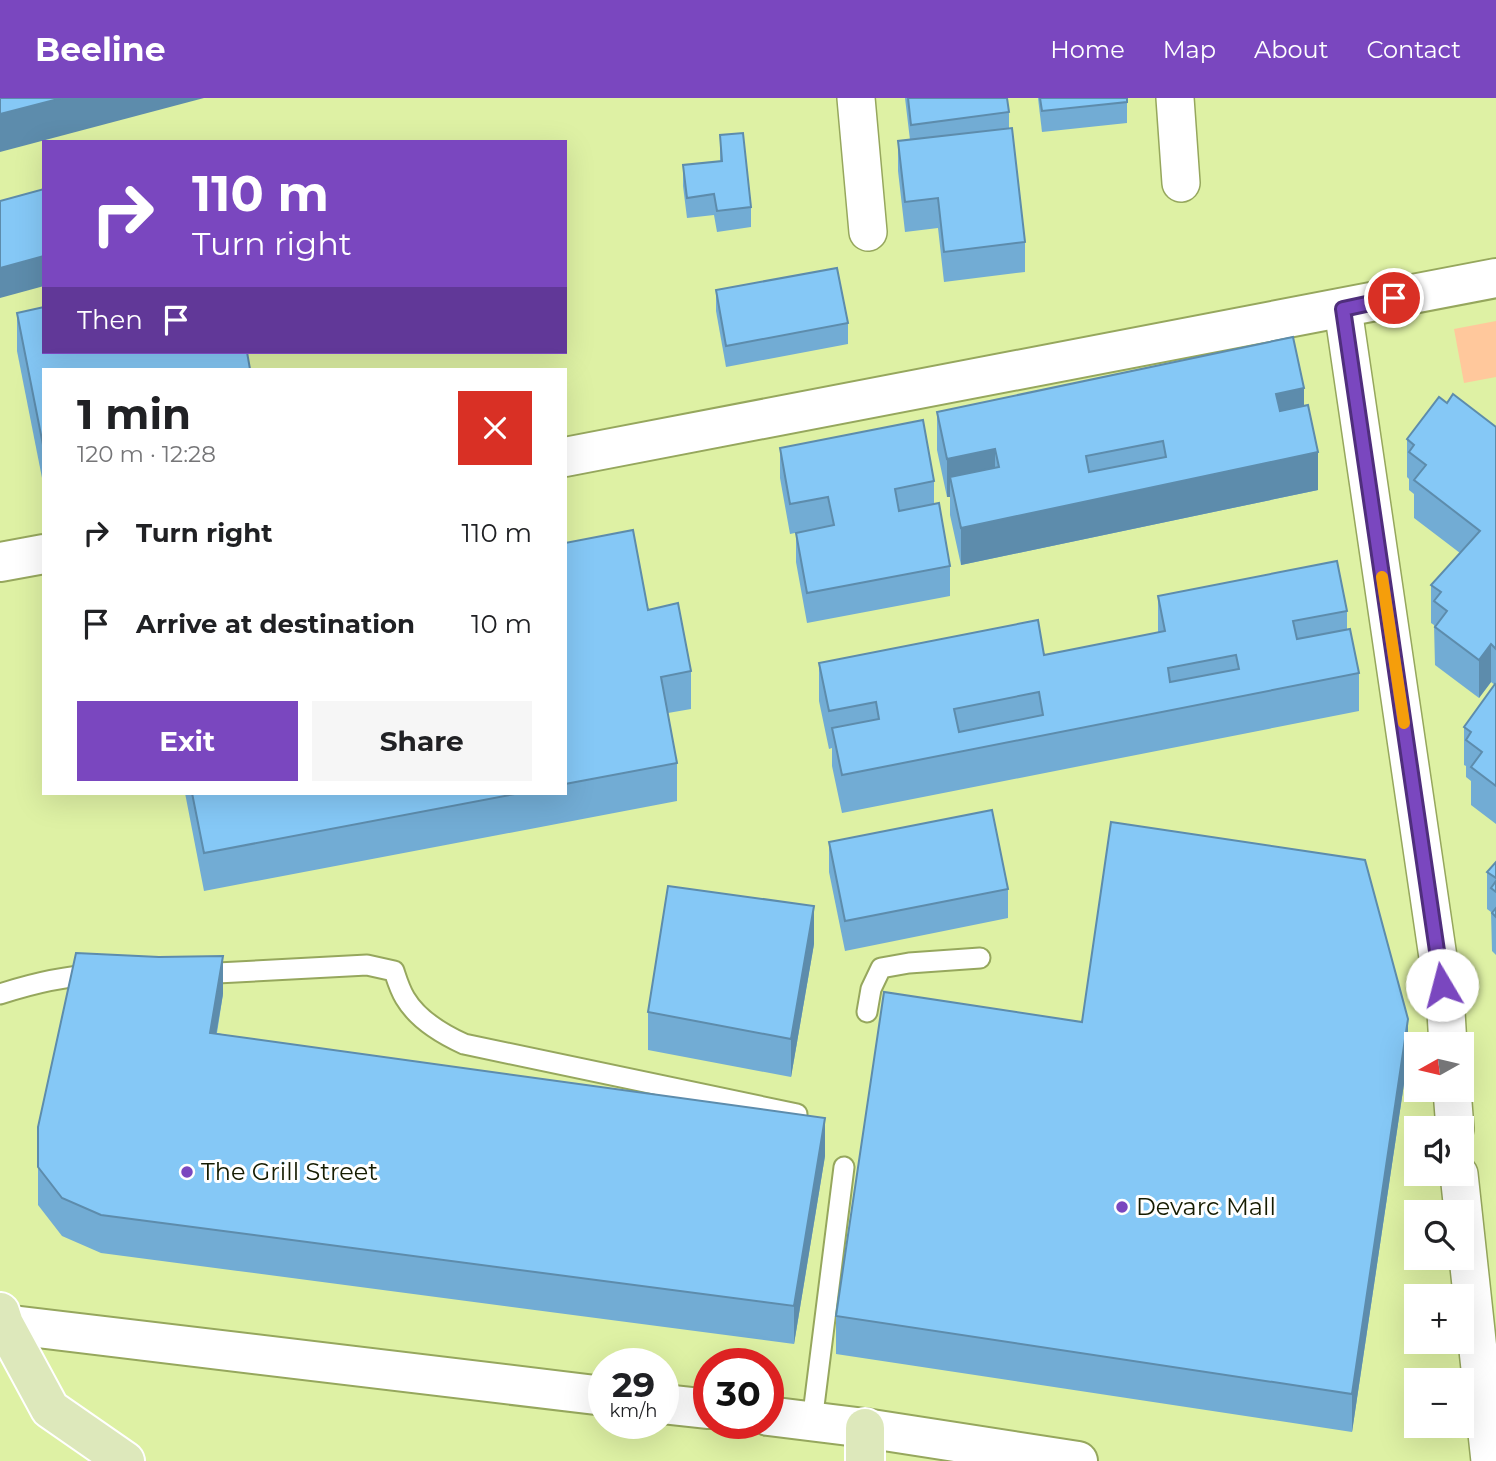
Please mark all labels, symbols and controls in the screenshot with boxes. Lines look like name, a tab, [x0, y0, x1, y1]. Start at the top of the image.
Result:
text: Beeline	[35, 29, 166, 69]
text: Home	[1050, 35, 1125, 64]
text: Map	[1163, 35, 1216, 64]
text: About	[1254, 35, 1328, 64]
text: Contact	[1366, 35, 1461, 64]
text: 110 m	[192, 164, 329, 223]
icon: right	[77, 168, 168, 259]
text: Turn right	[192, 224, 352, 263]
pin	[1364, 268, 1424, 328]
icon: arrive	[1375, 279, 1413, 317]
icon: arrive	[157, 301, 195, 339]
text: Then	[77, 304, 143, 336]
text: 1 min	[77, 388, 191, 440]
button: close	[458, 391, 532, 465]
text: 120 m · 12:28	[77, 440, 216, 468]
icon: right	[77, 514, 115, 552]
text: Turn right	[136, 517, 272, 549]
text: 110 m	[462, 517, 532, 549]
icon: arrive	[77, 605, 115, 643]
text: Arrive at destination	[136, 608, 415, 640]
text: 10 m	[471, 608, 532, 640]
button: Exit	[77, 701, 298, 781]
button: Share	[312, 701, 532, 781]
position arrow	[1405, 948, 1479, 1022]
north arrow	[1404, 1032, 1474, 1102]
map controls	[1404, 1032, 1474, 1438]
button: sound	[1404, 1116, 1474, 1186]
place label: The Grill Street	[201, 1157, 378, 1186]
marker: The Grill Street	[179, 1164, 195, 1180]
place label: Devarc Mall	[1136, 1192, 1276, 1221]
marker: Devarc Mall	[1114, 1199, 1130, 1215]
button: search	[1404, 1200, 1474, 1270]
button: +	[1404, 1284, 1474, 1354]
speed limit sign: 30	[693, 1348, 784, 1439]
text: 29	[612, 1363, 655, 1406]
button: −	[1404, 1368, 1474, 1438]
text: km/h	[609, 1400, 658, 1422]

